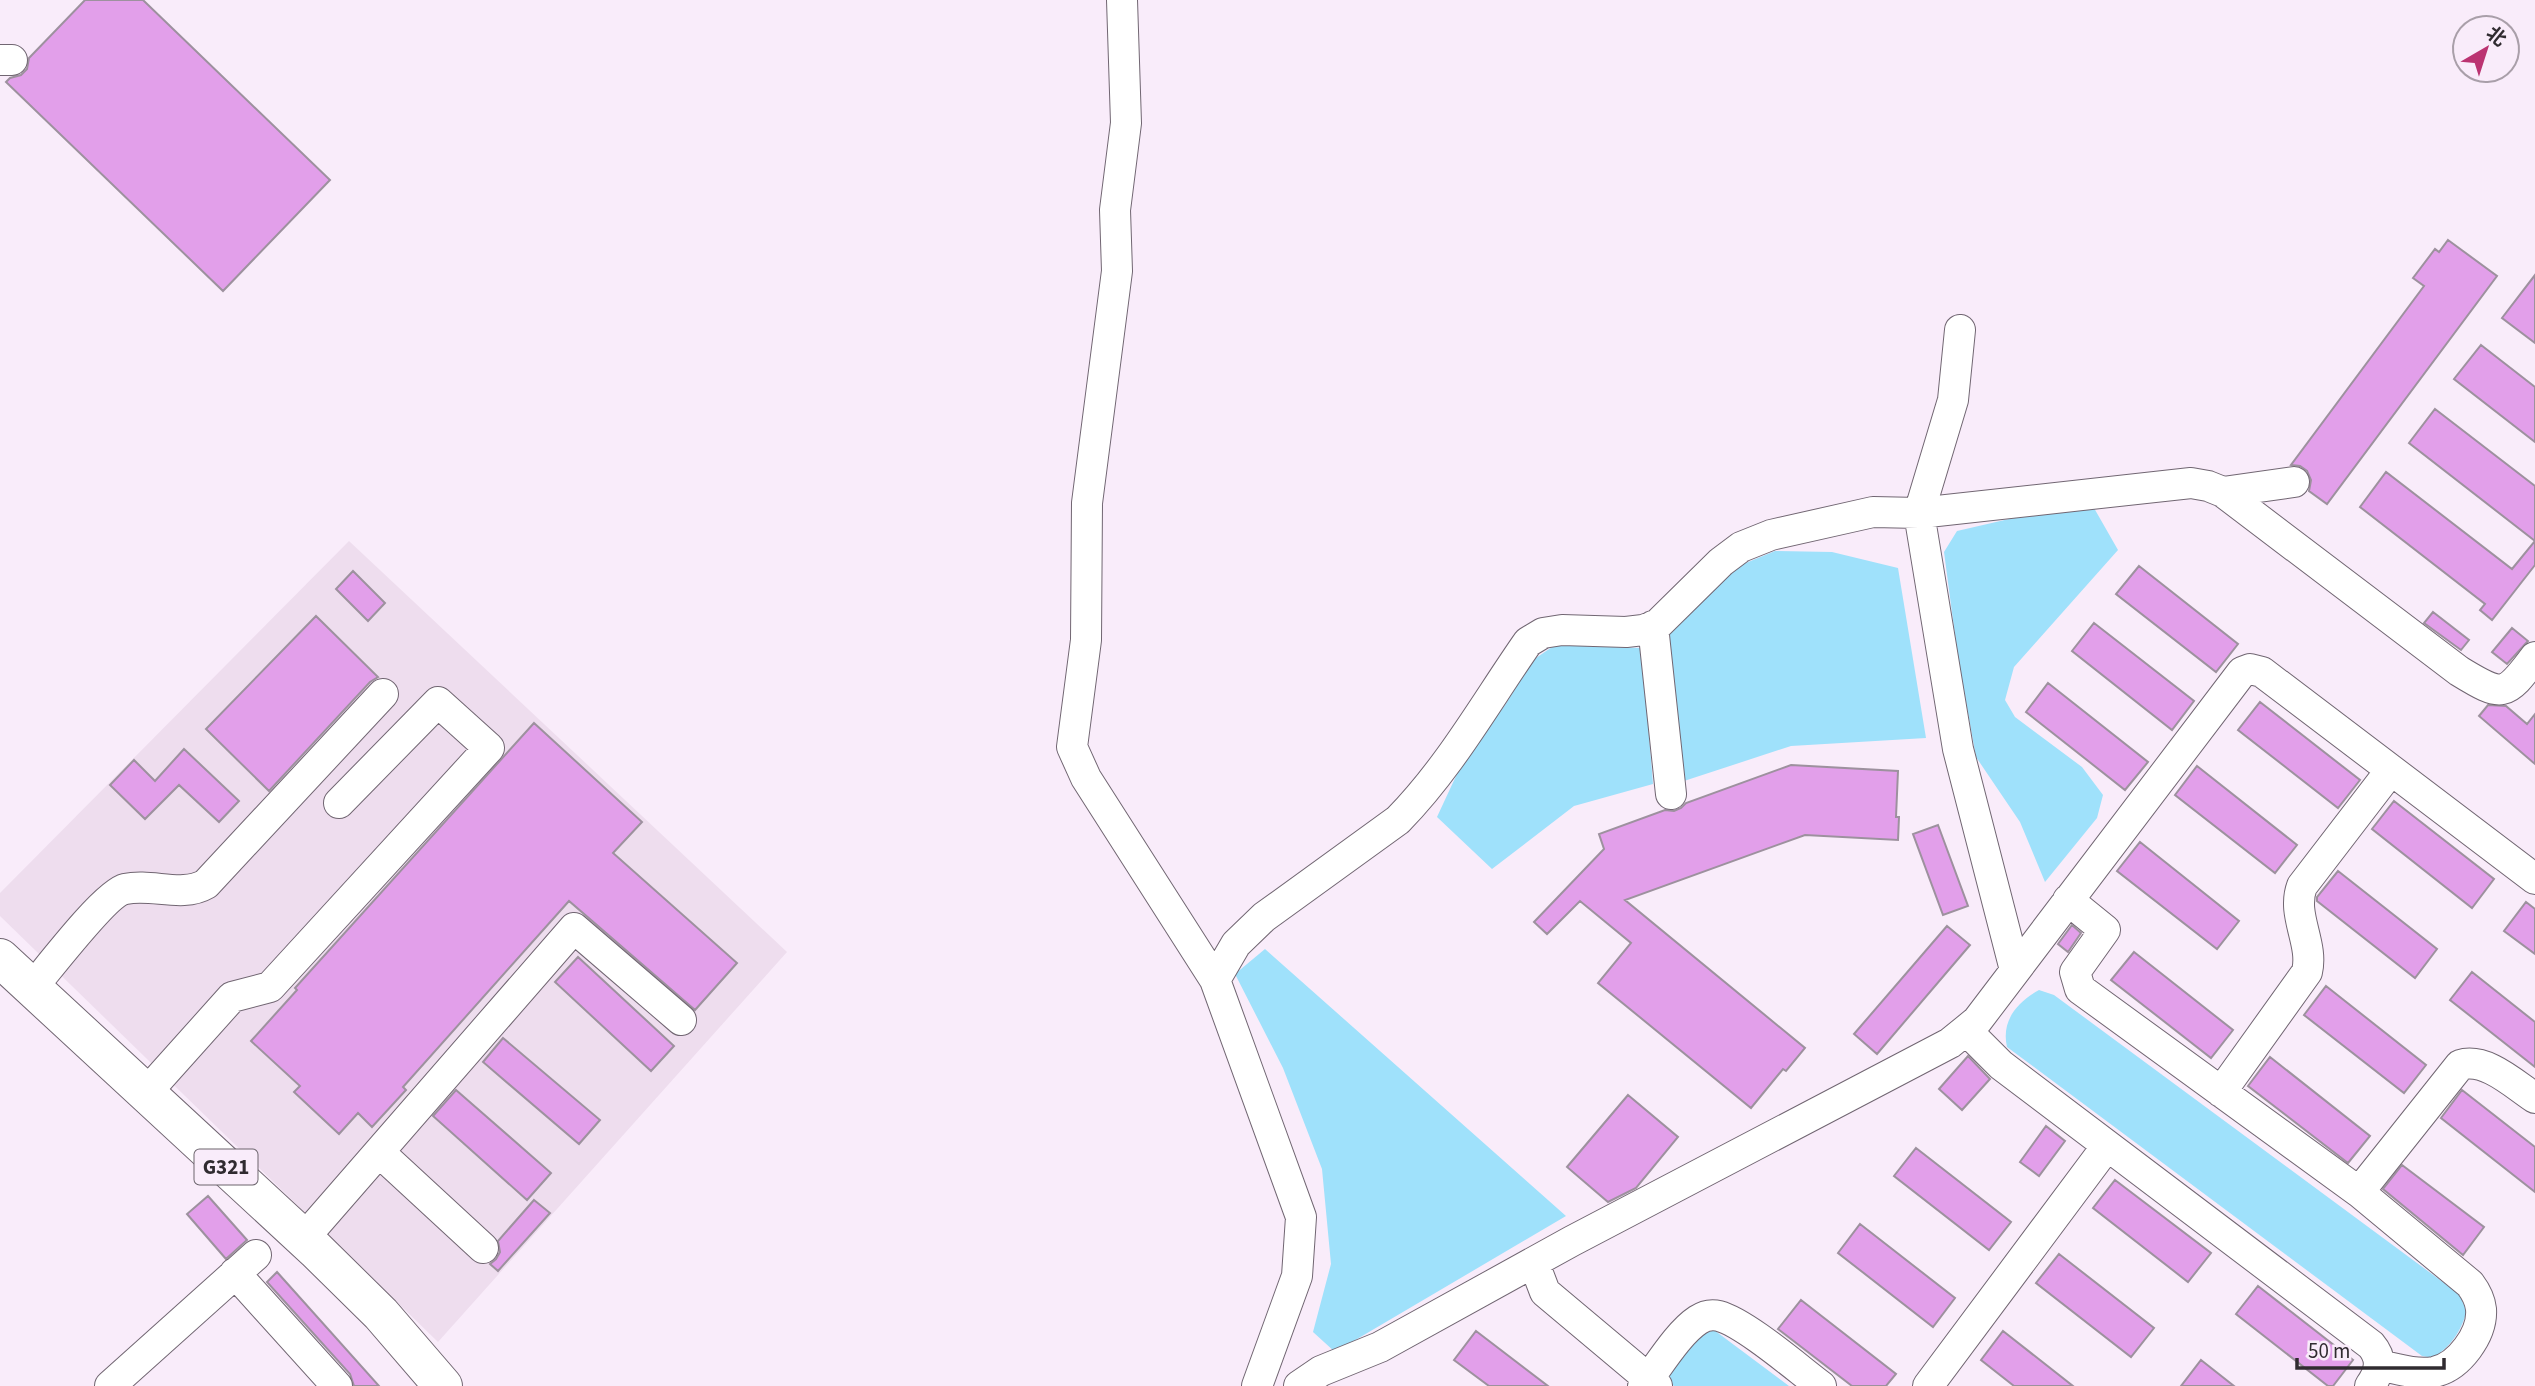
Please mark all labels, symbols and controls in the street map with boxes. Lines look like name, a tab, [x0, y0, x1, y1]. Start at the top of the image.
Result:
north arrow	[2451, 14, 2521, 84]
text: 北	[2480, 20, 2512, 53]
road number: G321	[194, 1150, 258, 1184]
scale bar	[2297, 1326, 2444, 1370]
text: 50 m	[2308, 1336, 2350, 1366]

